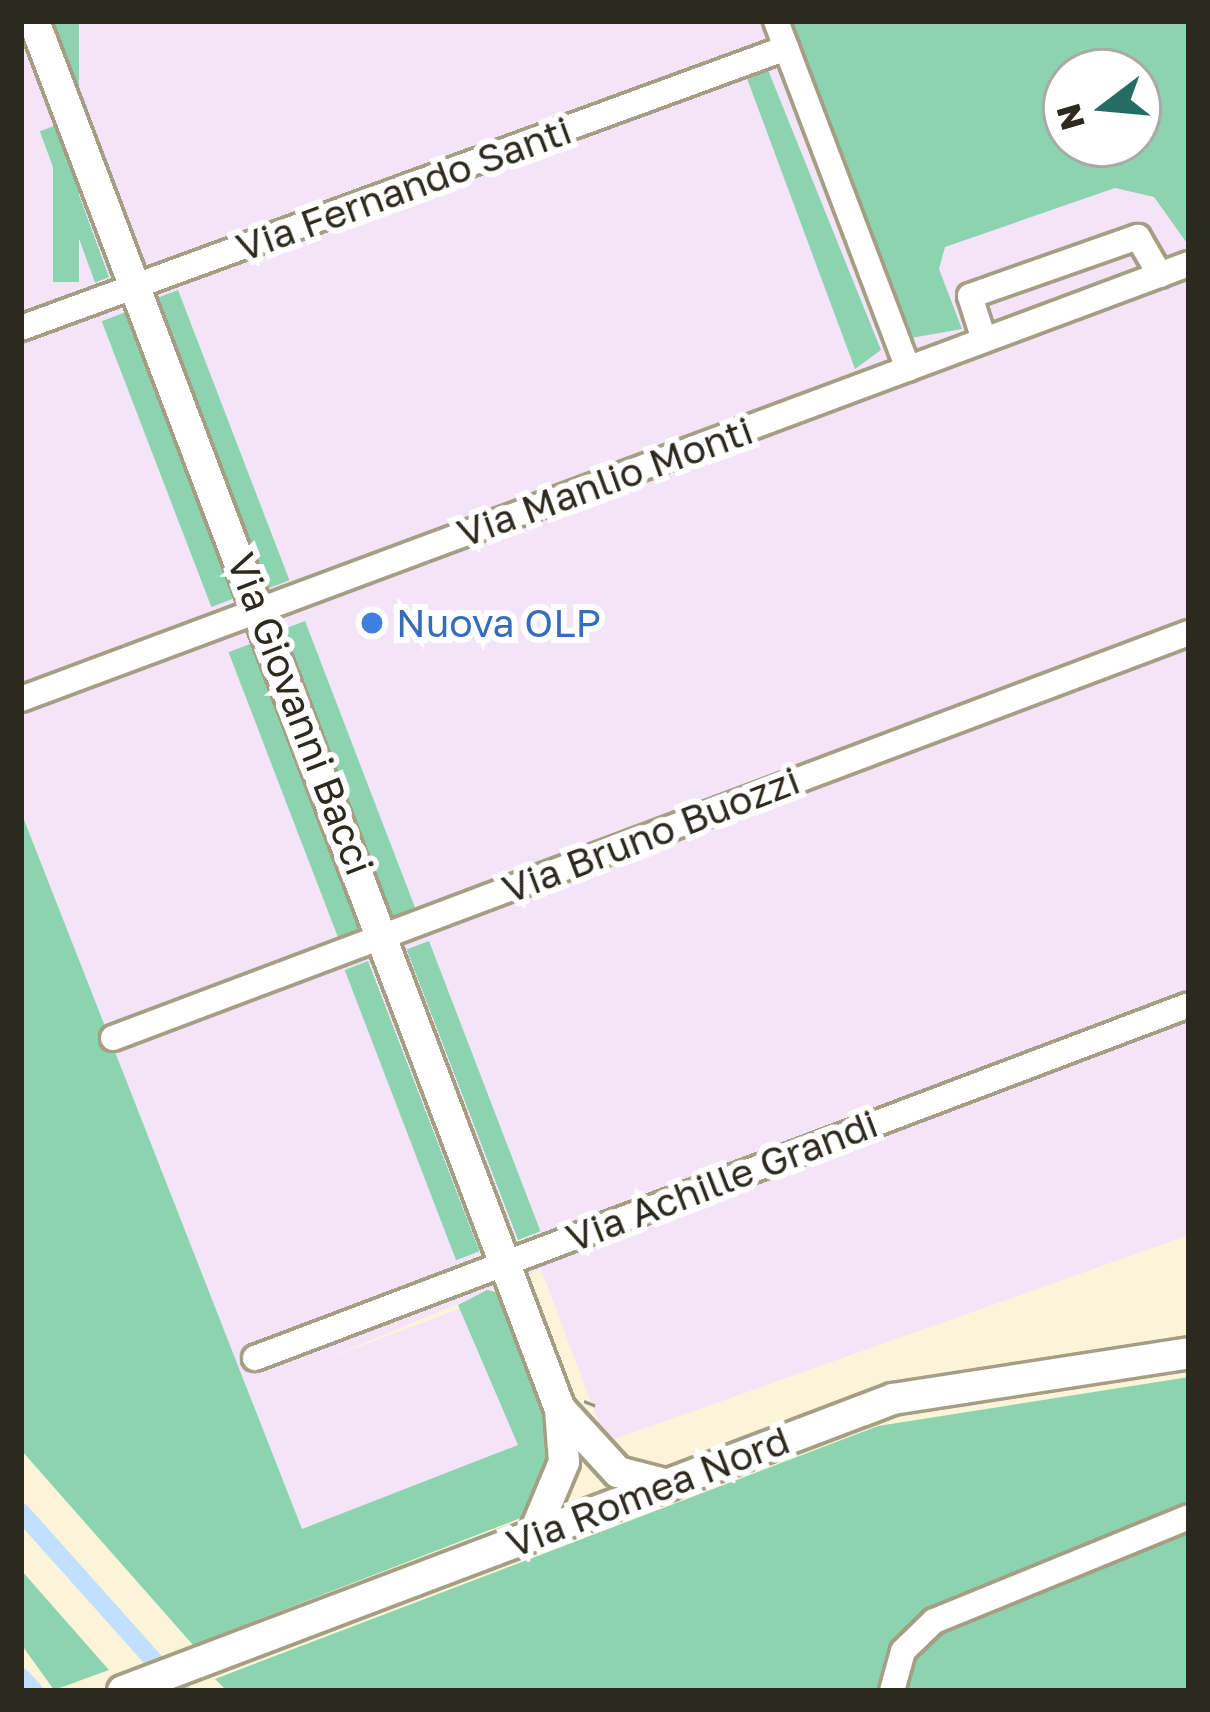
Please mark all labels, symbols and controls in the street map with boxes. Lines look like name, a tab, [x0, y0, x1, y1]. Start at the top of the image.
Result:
north arrow	[1042, 48, 1162, 168]
text: N	[1048, 100, 1092, 135]
street label: Via Fernando Santi	[230, 107, 578, 271]
street label: Via Manlio Monti	[451, 407, 759, 557]
street label: Via Giovanni Bacci	[217, 546, 383, 882]
place label: Nuova OLP	[396, 600, 601, 646]
marker: Nuova OLP	[359, 610, 385, 636]
street label: Via Bruno Buozzi	[496, 757, 806, 913]
street label: Via Achille Grandi	[560, 1100, 884, 1262]
street label: Via Romea Nord	[500, 1417, 796, 1567]

